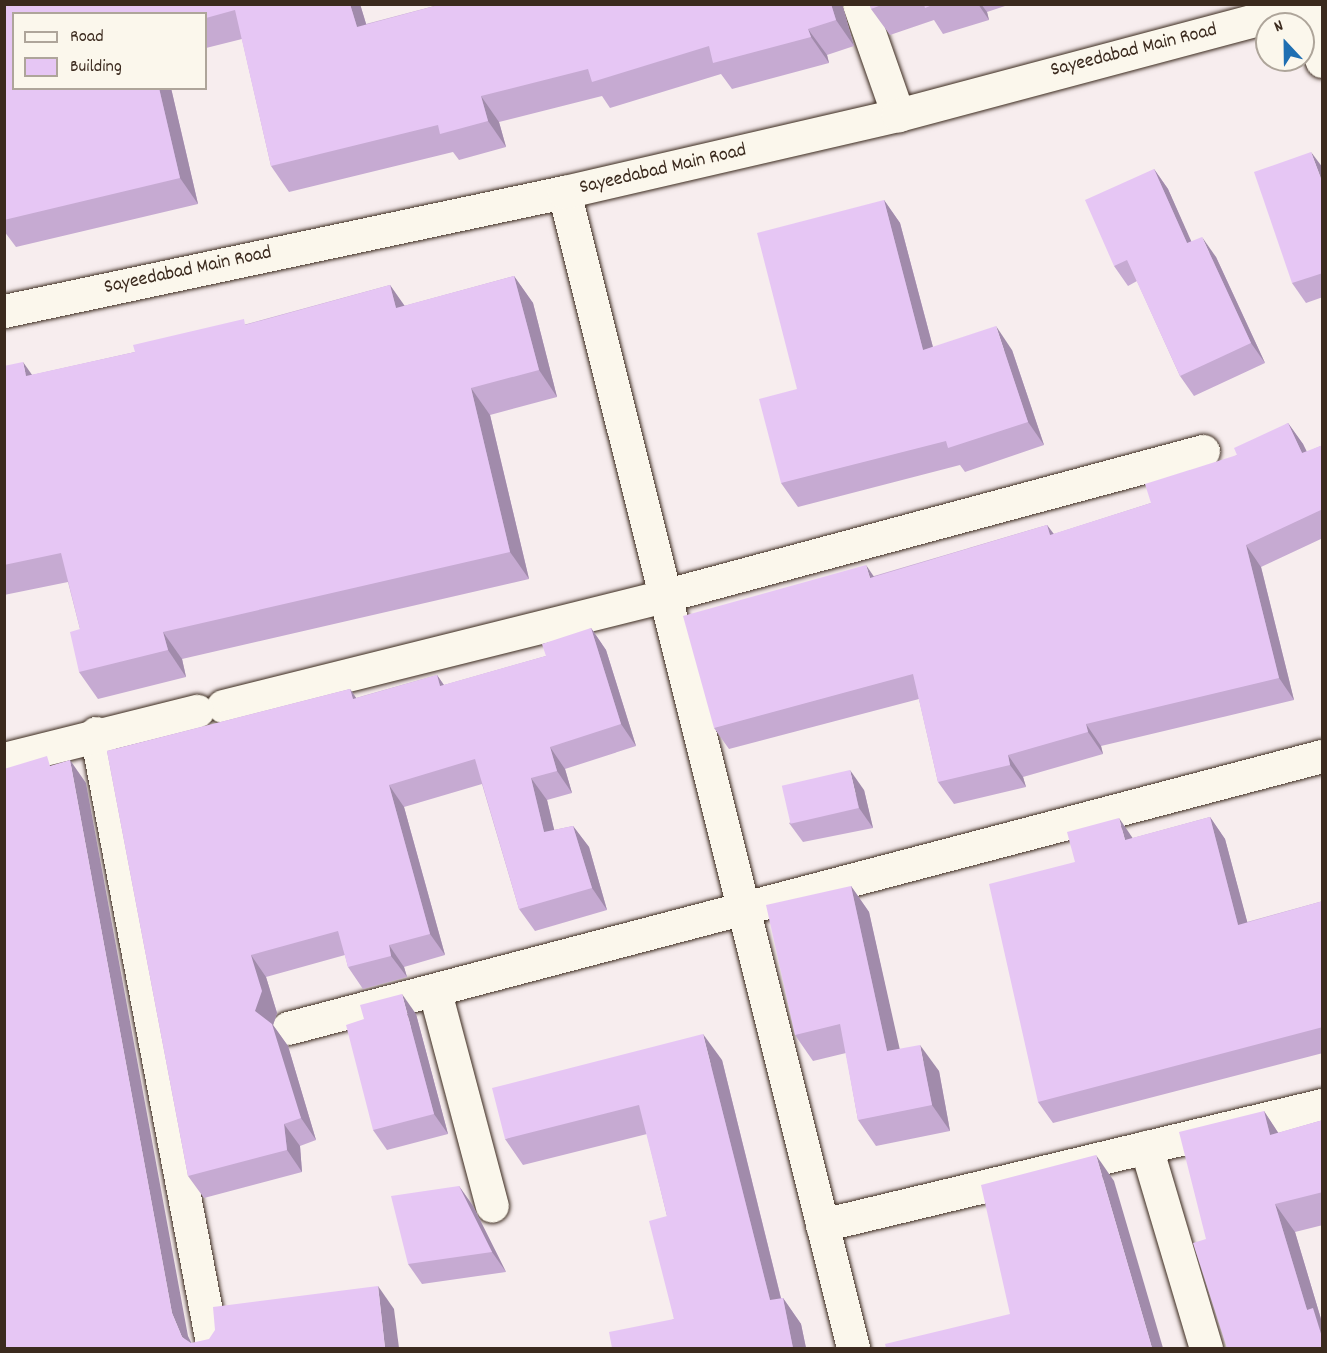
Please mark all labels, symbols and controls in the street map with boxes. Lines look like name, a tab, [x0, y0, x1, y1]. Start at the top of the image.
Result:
legend	[12, 12, 207, 90]
north arrow	[1255, 12, 1315, 72]
text: N	[1271, 15, 1287, 39]
street label: Sayeedabad Main Road	[1048, 19, 1220, 83]
text: Road	[70, 25, 104, 50]
text: Building	[70, 55, 122, 80]
street label: Sayeedabad Main Road	[577, 139, 749, 201]
street label: Sayeedabad Main Road	[102, 242, 274, 300]

